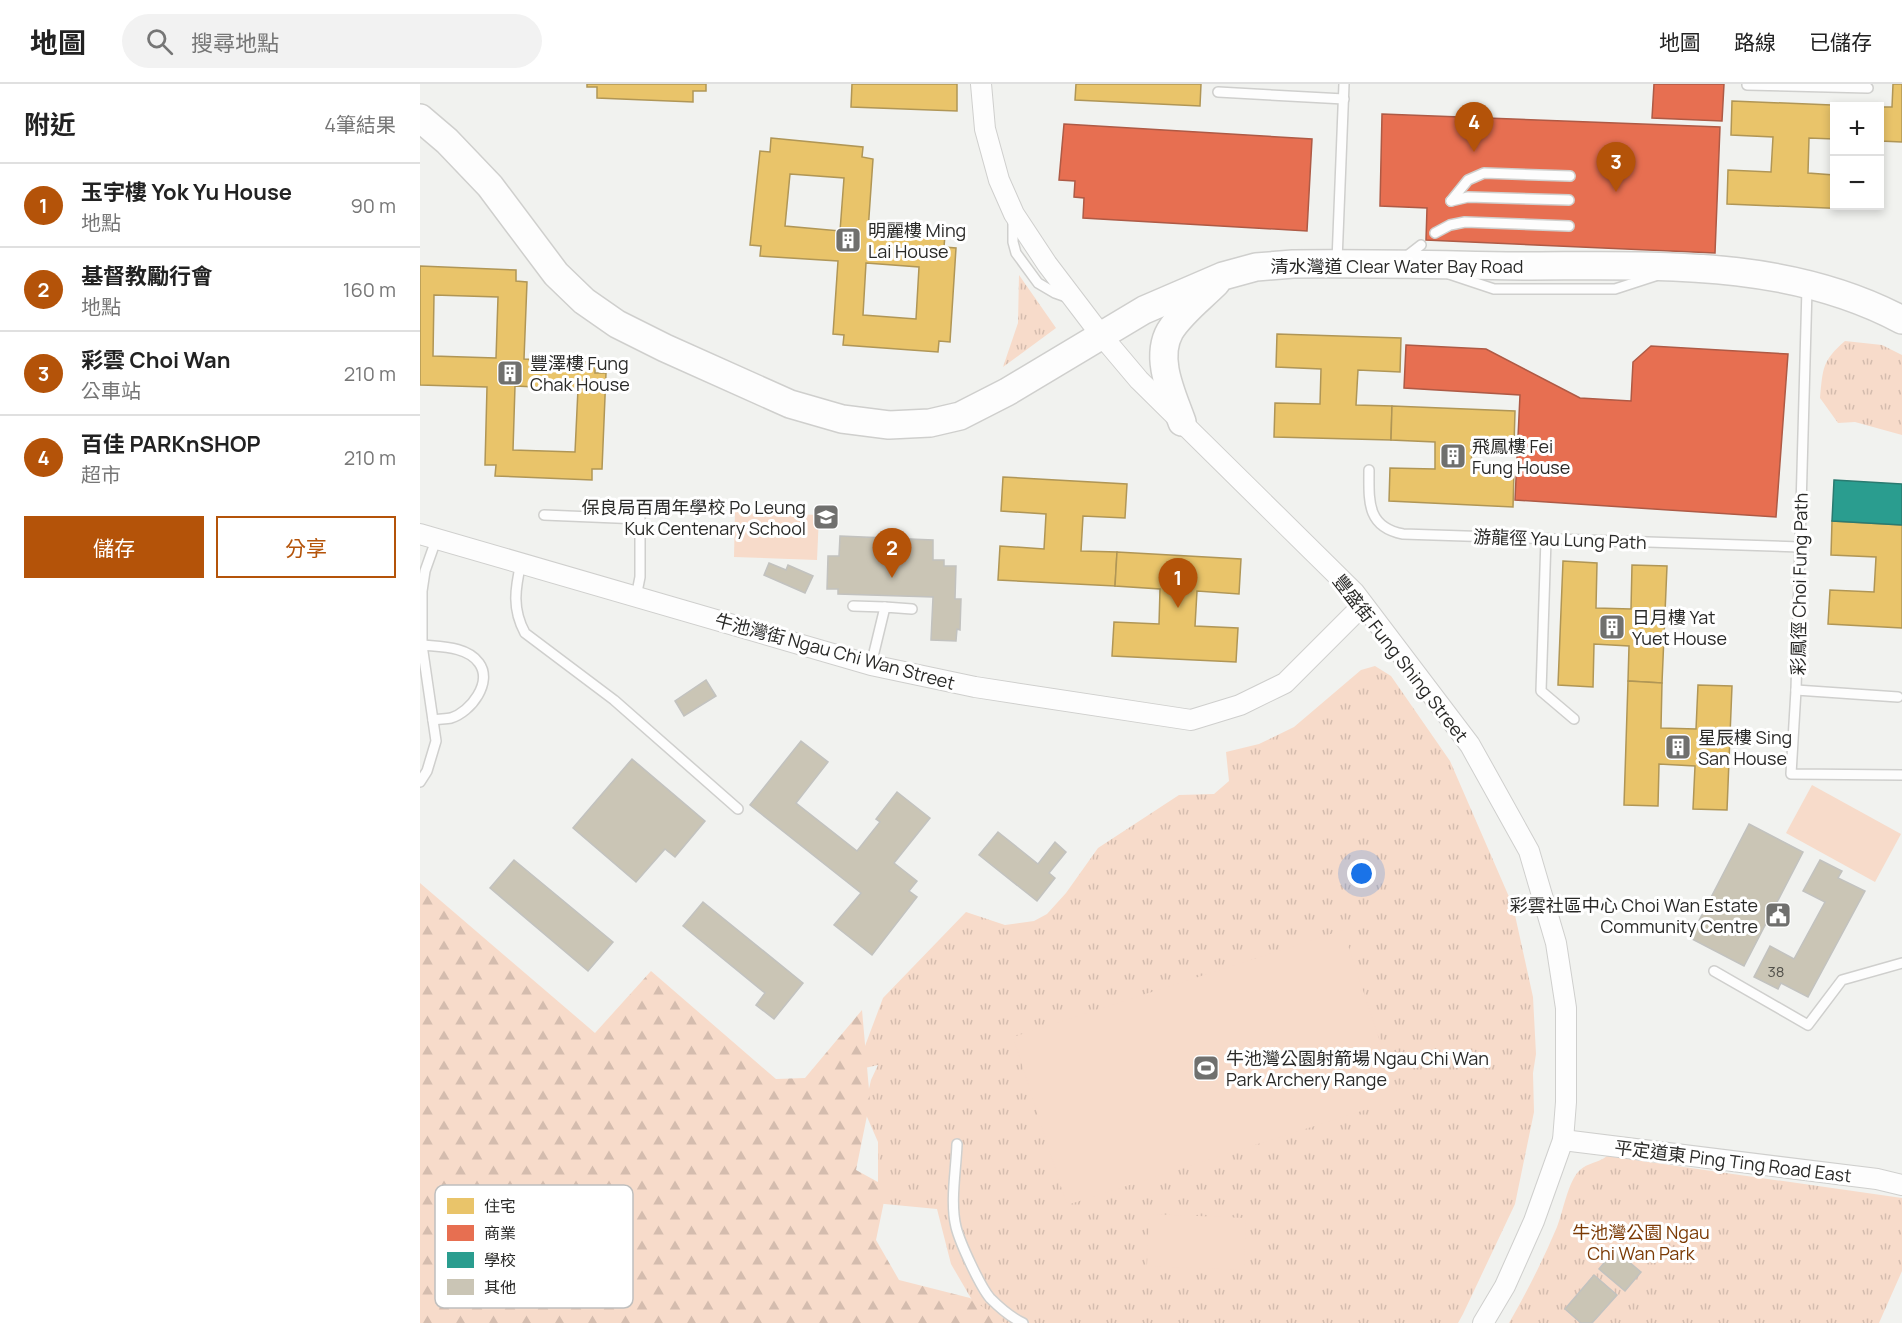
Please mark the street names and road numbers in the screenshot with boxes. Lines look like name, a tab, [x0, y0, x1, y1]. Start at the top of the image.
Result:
street label: 清水灣道 Clear Water Bay Road	[1271, 254, 1523, 278]
street label: 彩鳳徑 Choi Fung Path	[1785, 492, 1813, 676]
street label: 游龍徑 Yau Lung Path	[1473, 524, 1647, 554]
street label: 豐盛街 Fung Shing Street	[1328, 569, 1474, 747]
street label: 牛池灣街 Ngau Chi Wan Street	[712, 607, 958, 695]
street label: 平定道東 Ping Ting Road East	[1613, 1135, 1853, 1187]

